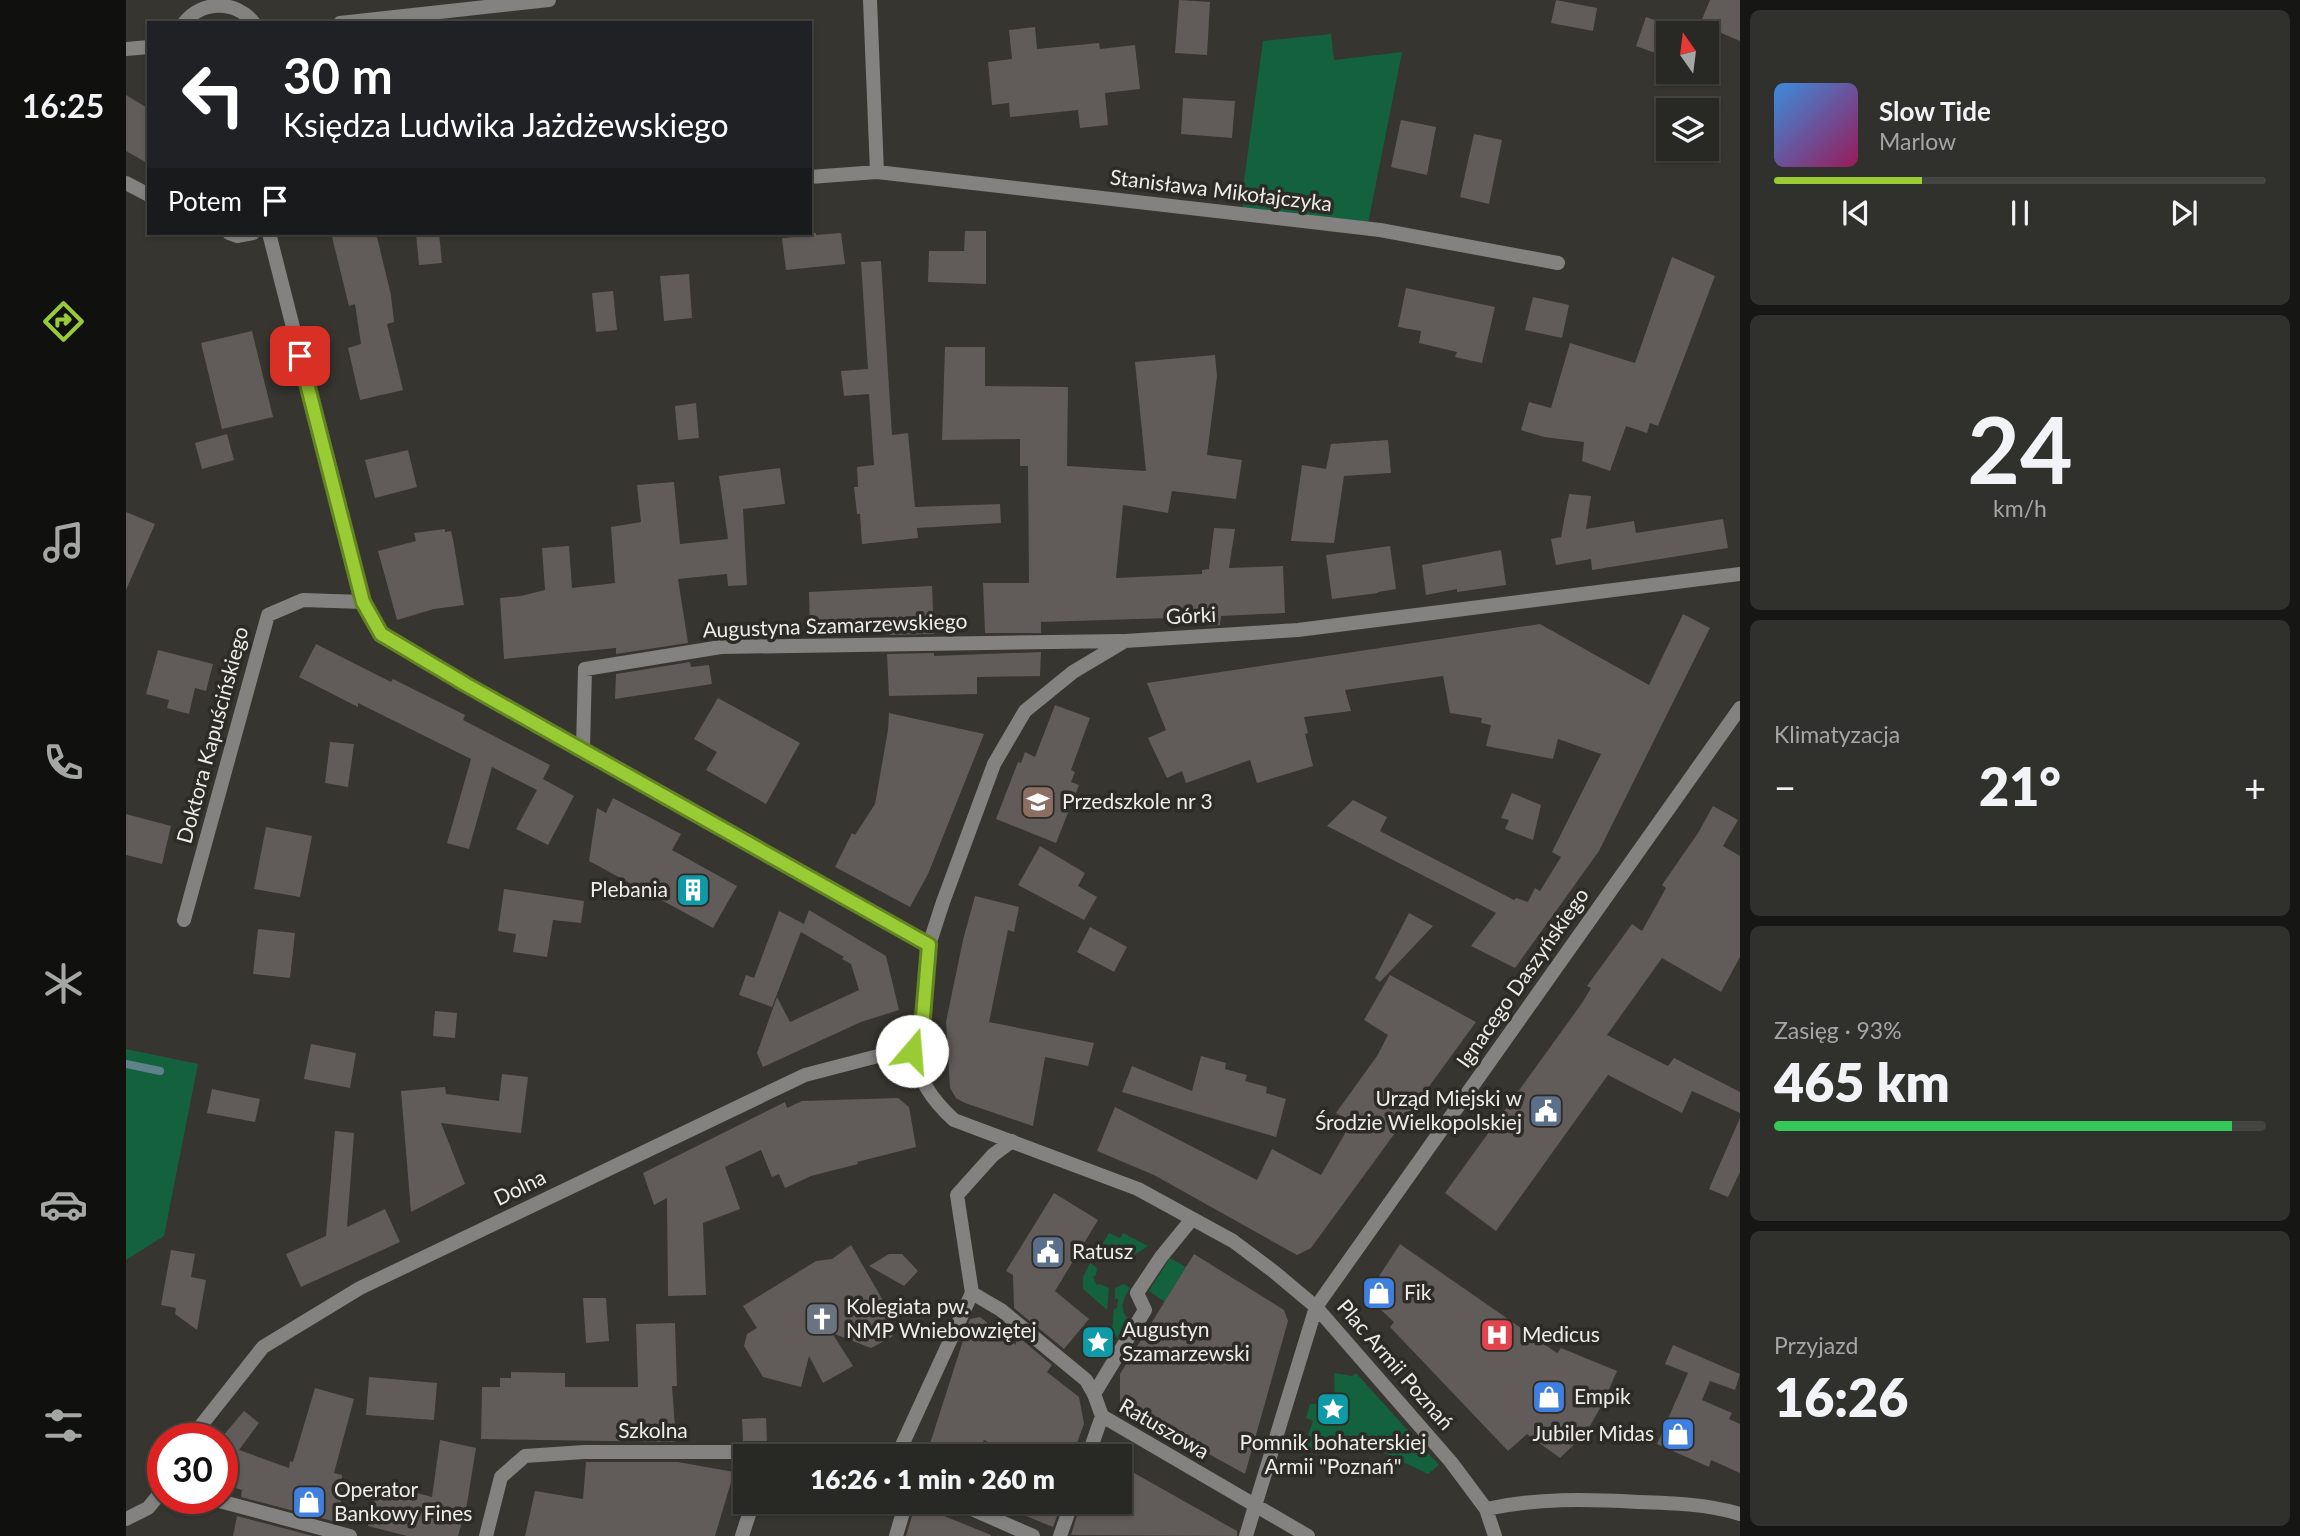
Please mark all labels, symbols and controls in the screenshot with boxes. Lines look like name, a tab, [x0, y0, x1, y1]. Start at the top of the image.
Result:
north arrow	[1656, 21, 1718, 84]
map controls	[1656, 21, 1719, 161]
text: 30 m	[283, 46, 393, 104]
icon: left	[168, 49, 259, 140]
text: 16:25	[22, 86, 104, 125]
text: Slow Tide	[1879, 95, 1991, 127]
button: layers	[1656, 98, 1719, 161]
text: Księdza Ludwika Jażdżewskiego	[283, 105, 729, 144]
text: Marlow	[1879, 127, 1956, 155]
street label: Stanisława Mikołajczyka	[1109, 163, 1334, 216]
icon: arrive	[256, 182, 294, 220]
text: Potem	[168, 185, 242, 217]
icon: previous	[1837, 194, 1875, 232]
icon: pause	[2001, 194, 2039, 232]
icon: next	[2165, 194, 2203, 232]
icon: directions	[39, 297, 88, 346]
pin	[270, 326, 330, 386]
icon: arrive	[281, 337, 319, 375]
text: 24	[1967, 394, 2073, 503]
text: km/h	[1993, 494, 2047, 522]
icon: music	[39, 518, 88, 567]
street label: Górki	[1165, 601, 1217, 628]
street label: Augustyna Szamarzewskiego	[702, 607, 968, 642]
street label: Doktora Kapuścińskiego	[171, 623, 253, 846]
text: Klimatyzacja	[1774, 720, 1900, 748]
icon: phone	[39, 738, 88, 787]
text: 21°	[1979, 755, 2061, 817]
text: −	[1774, 764, 1796, 810]
text: +	[2244, 764, 2266, 810]
school or university icon: Przedszkole nr 3	[1019, 783, 1057, 821]
place label: Przedszkole nr 3	[1062, 788, 1213, 813]
building icon: Plebania	[674, 871, 712, 909]
place label: Plebania	[590, 876, 668, 901]
street label: Ignacego Daszyńskiego	[1450, 883, 1593, 1072]
icon: climate	[39, 959, 88, 1008]
position arrow	[875, 1014, 949, 1088]
text: Zasięg · 93%	[1774, 1016, 1902, 1044]
text: 465 km	[1774, 1051, 1950, 1113]
place label: Urząd Miejski w Środzie Wielkopolskiej	[1315, 1085, 1523, 1134]
public building icon: Urząd Miejski w Środzie Wielkopolskiej	[1527, 1092, 1565, 1130]
street label: Dolna	[489, 1163, 549, 1210]
icon: car	[39, 1180, 88, 1229]
public building icon: Ratusz	[1029, 1233, 1067, 1271]
place label: Ratusz	[1072, 1238, 1133, 1263]
shop icon: Fik	[1360, 1274, 1398, 1312]
place label: Fik	[1404, 1279, 1432, 1304]
place label: Kolegiata pw. NMP Wniebowziętej	[846, 1293, 1037, 1342]
street label: Plac Armii Poznań	[1333, 1294, 1459, 1434]
church icon: Kolegiata pw. NMP Wniebowziętej	[803, 1300, 841, 1338]
place label: Augustyn Szamarzewski	[1122, 1316, 1250, 1365]
hospital icon: Medicus	[1478, 1316, 1516, 1354]
place label: Medicus	[1522, 1321, 1600, 1346]
place icon: Augustyn Szamarzewski	[1079, 1323, 1117, 1361]
text: Przyjazd	[1774, 1331, 1858, 1359]
text: 16:26	[1774, 1366, 1908, 1428]
shop icon: Empik	[1530, 1378, 1568, 1416]
place label: Empik	[1574, 1383, 1631, 1408]
place icon: Pomnik bohaterskiej Armii "Poznań"	[1314, 1390, 1352, 1428]
street label: Ratuszowa	[1115, 1392, 1214, 1463]
icon: filters	[39, 1401, 88, 1450]
shop icon: Jubiler Midas	[1659, 1415, 1697, 1453]
street label: Szkolna	[618, 1417, 688, 1442]
place label: Jubiler Midas	[1533, 1420, 1654, 1445]
speed limit sign: 30	[147, 1423, 238, 1514]
place label: Pomnik bohaterskiej Armii "Poznań"	[1240, 1429, 1426, 1478]
text: 16:26 · 1 min · 260 m	[810, 1463, 1055, 1495]
place label: Operator Bankowy Fines	[334, 1476, 472, 1525]
shop icon: Operator Bankowy Fines	[290, 1483, 328, 1521]

